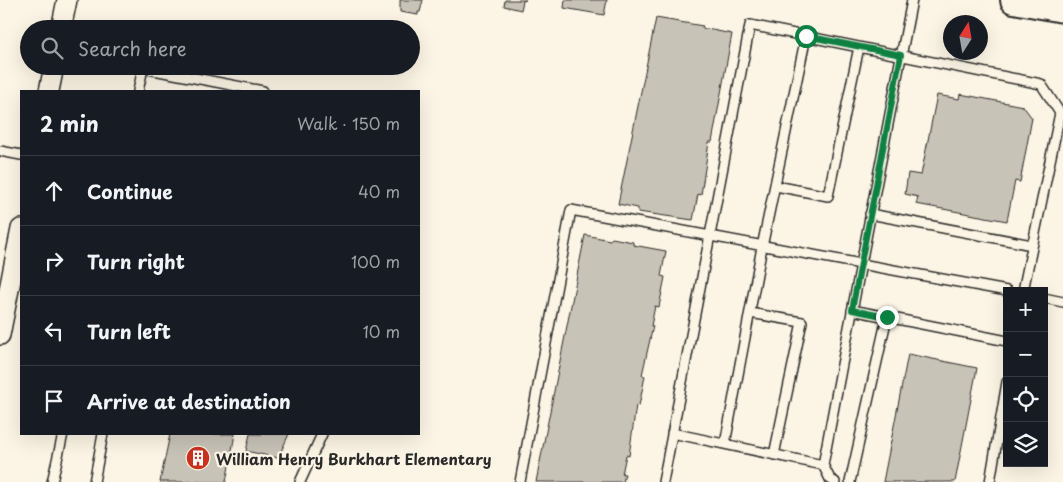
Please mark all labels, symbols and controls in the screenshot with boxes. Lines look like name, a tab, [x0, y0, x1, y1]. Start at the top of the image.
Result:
north arrow	[943, 15, 988, 60]
search box	[20, 20, 420, 75]
route start	[795, 25, 818, 48]
icon: search	[38, 34, 66, 62]
text: Search here	[78, 34, 187, 62]
text: 2 min	[40, 107, 99, 139]
text: Walk · 150 m	[297, 111, 400, 135]
icon: ahead	[40, 177, 68, 205]
text: Continue	[87, 177, 173, 205]
text: 40 m	[358, 179, 400, 203]
icon: right	[40, 247, 68, 275]
text: Turn right	[87, 247, 185, 275]
text: 100 m	[351, 249, 400, 273]
map controls	[1003, 287, 1048, 467]
button: +	[1003, 287, 1048, 332]
route end	[876, 306, 899, 329]
icon: left	[40, 317, 68, 345]
text: Turn left	[87, 317, 171, 345]
text: 10 m	[363, 319, 400, 343]
button: −	[1003, 332, 1048, 377]
button: locate	[1003, 377, 1048, 422]
icon: arrive	[40, 387, 68, 415]
text: Arrive at destination	[87, 387, 291, 415]
button: layers	[1003, 422, 1048, 467]
building icon: William Henry Burkhart Elementary	[185, 445, 211, 471]
place label: William Henry Burkhart Elementary	[216, 447, 492, 470]

